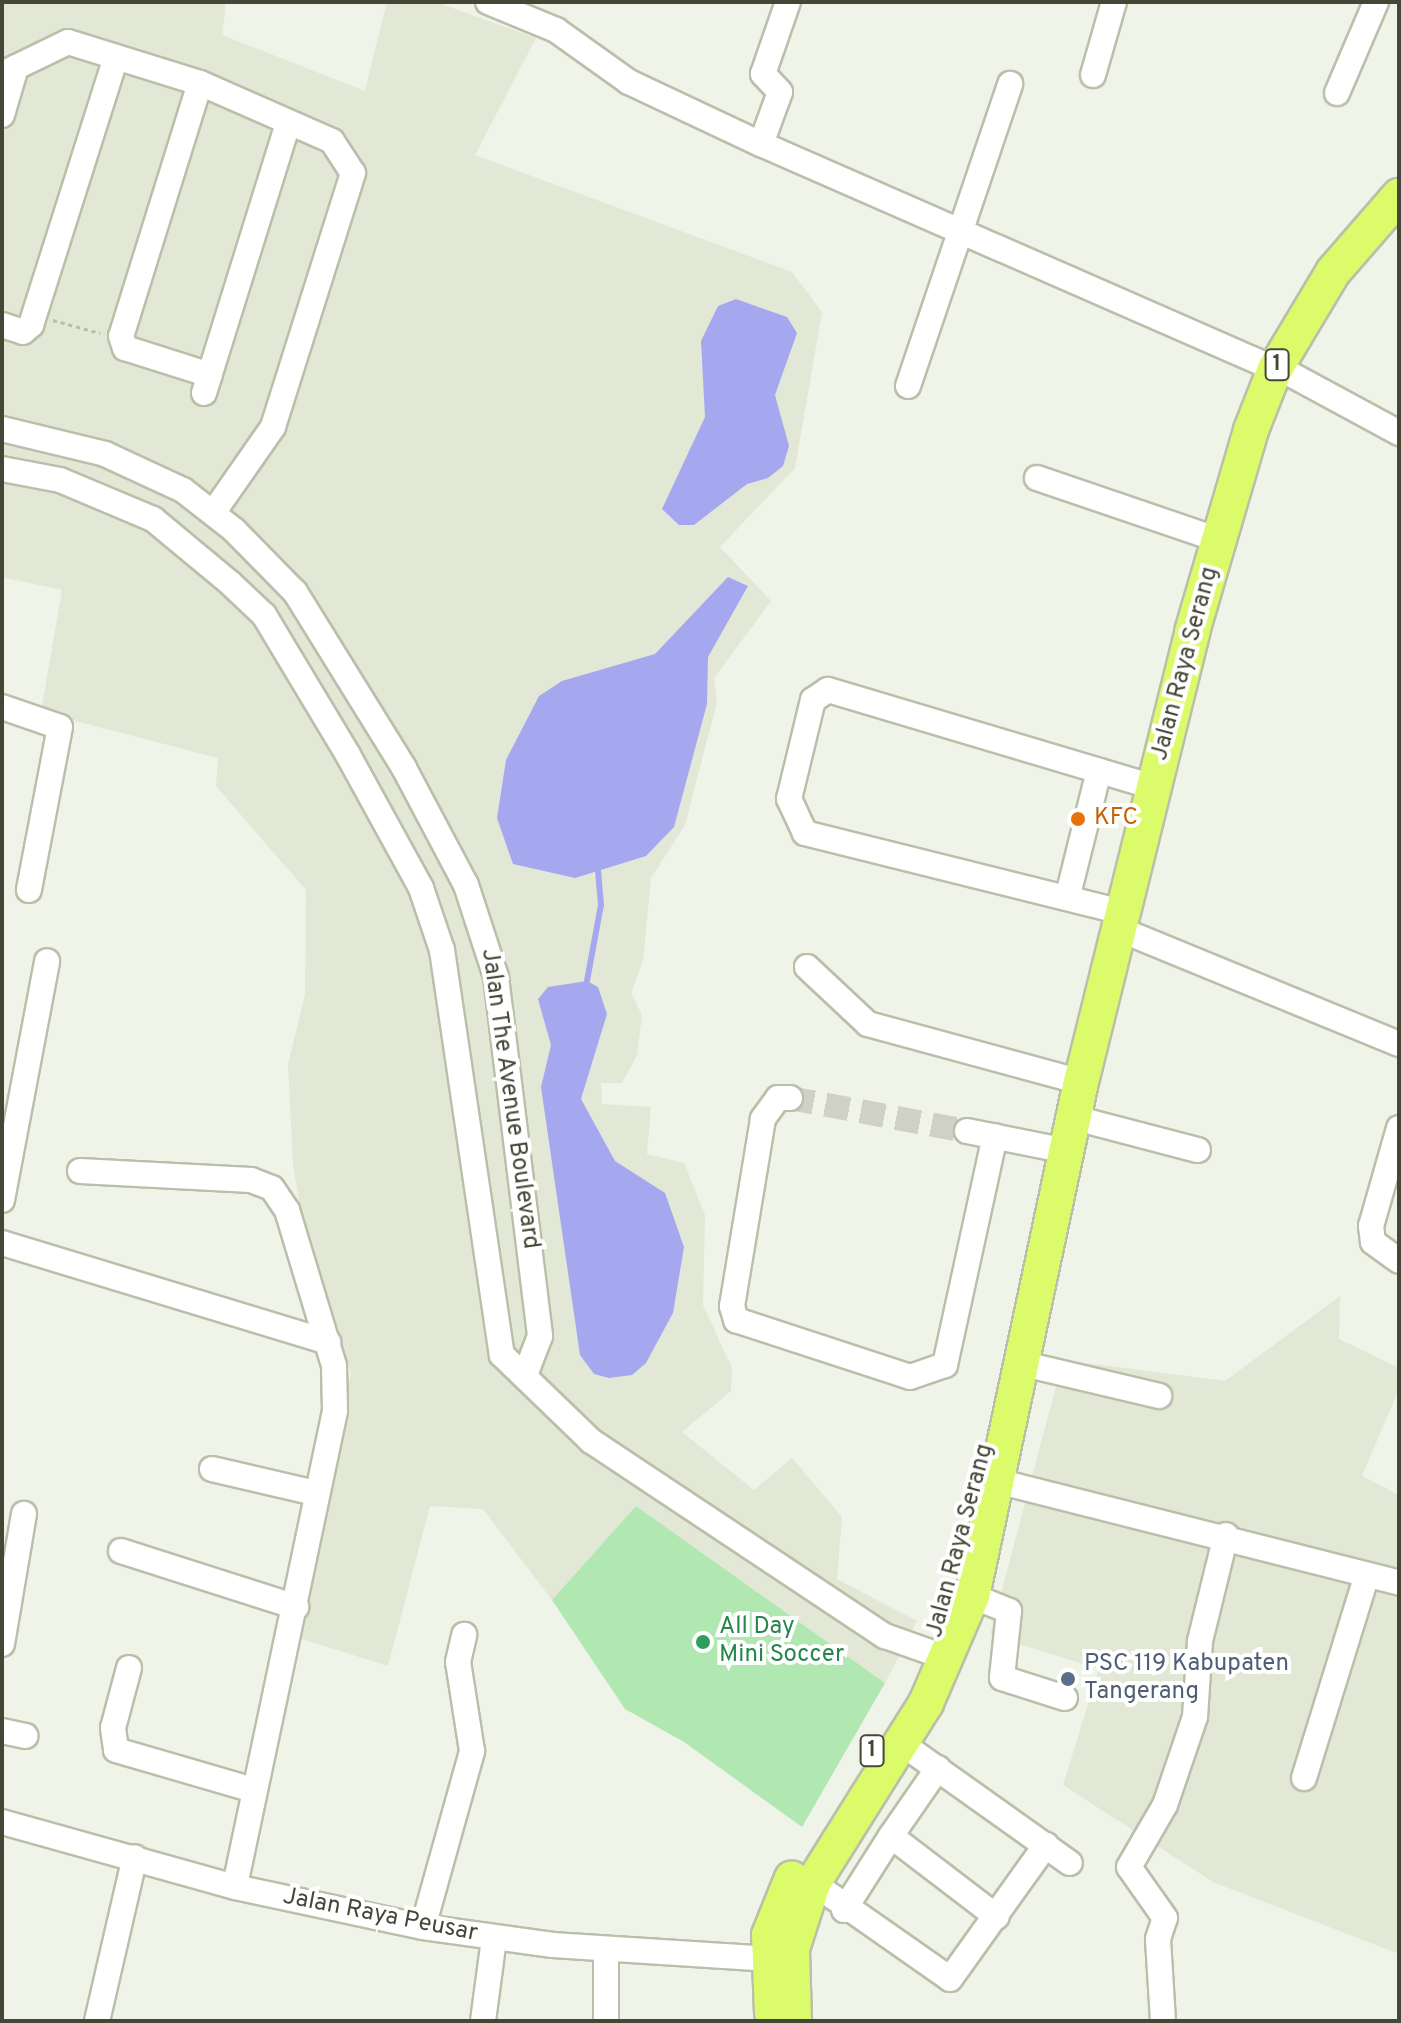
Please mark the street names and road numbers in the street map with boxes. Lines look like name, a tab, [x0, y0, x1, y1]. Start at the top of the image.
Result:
road number: 1	[1263, 347, 1291, 383]
street label: Jalan Raya Serang	[1146, 564, 1226, 764]
street label: Jalan The Avenue Boulevard	[474, 946, 544, 1252]
street label: Jalan Raya Serang	[921, 1441, 1001, 1641]
road number: 1	[858, 1733, 886, 1769]
street label: Jalan Raya Peusar	[280, 1883, 480, 1949]

